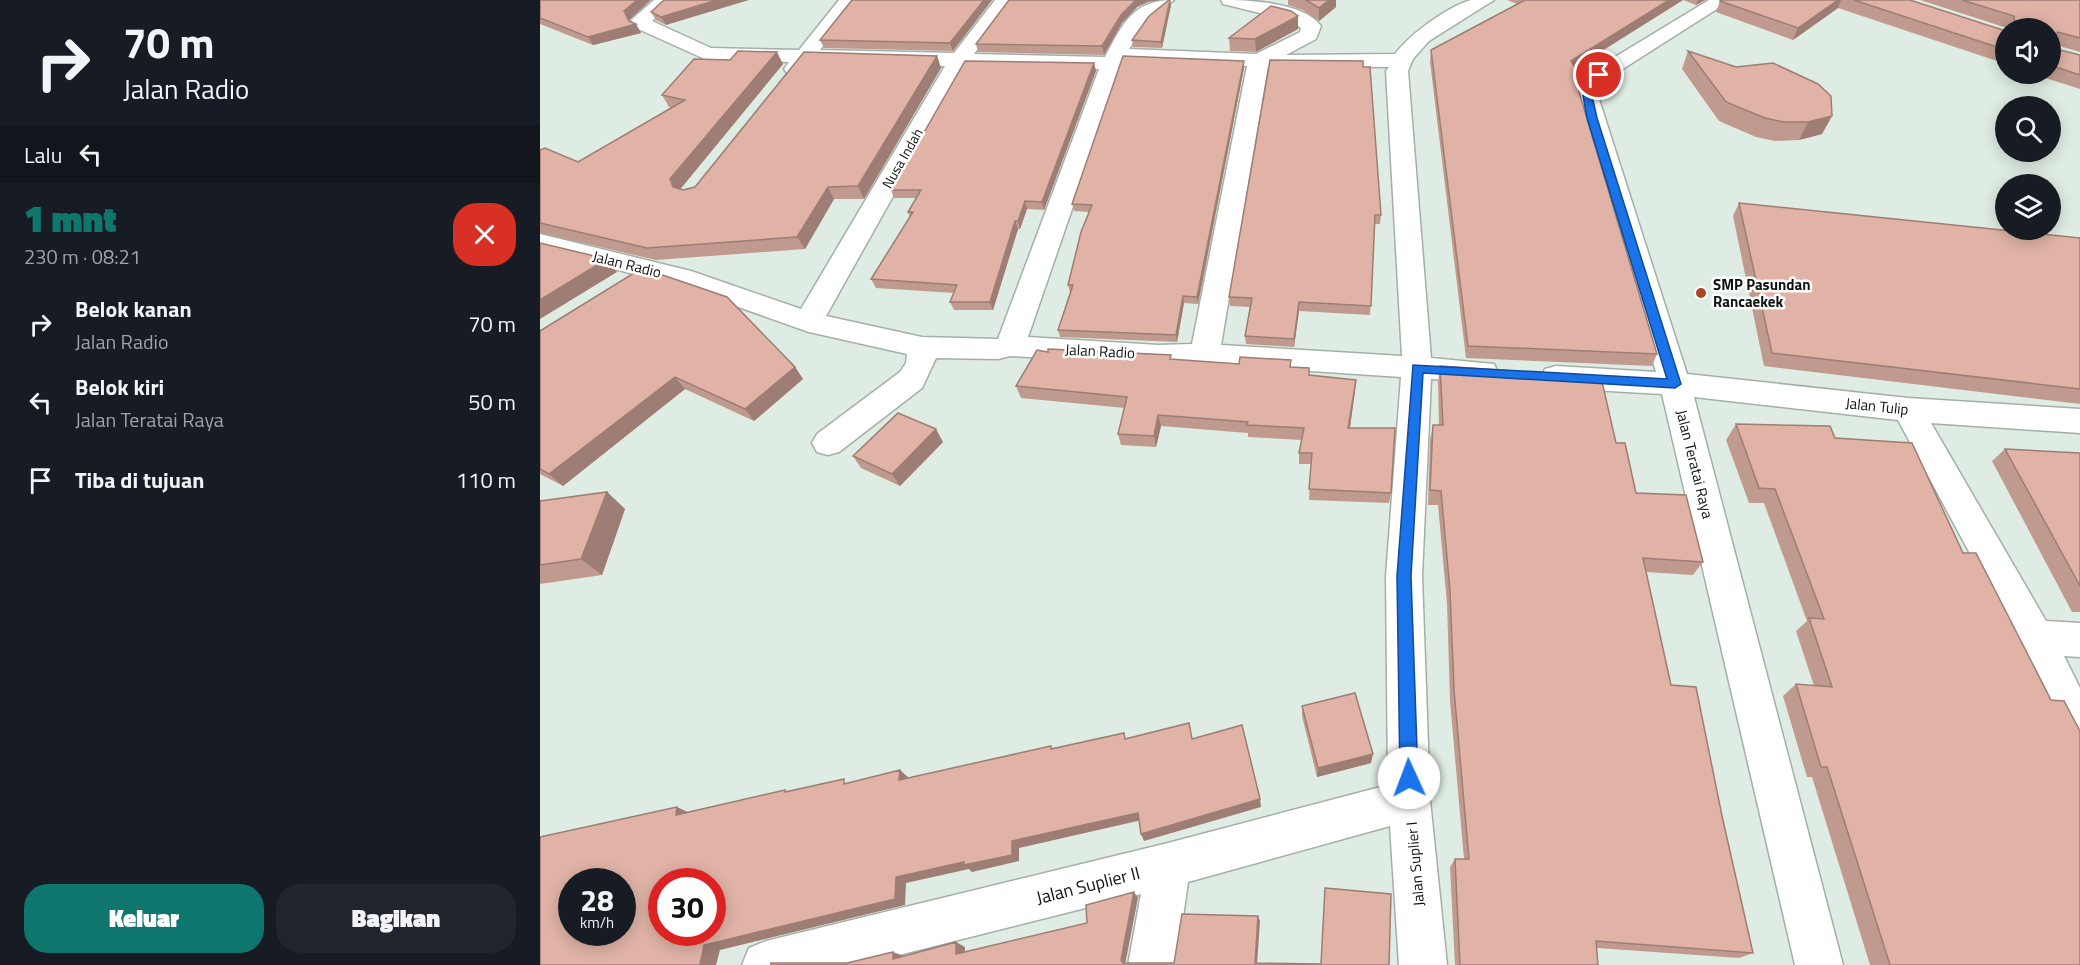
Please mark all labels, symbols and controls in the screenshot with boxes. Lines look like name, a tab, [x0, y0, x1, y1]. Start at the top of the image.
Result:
text: 70 m	[123, 10, 215, 74]
map controls	[1995, 18, 2061, 240]
button: sound	[1995, 18, 2061, 84]
icon: right	[24, 24, 102, 102]
pin	[1573, 49, 1624, 100]
icon: arrive	[1582, 58, 1615, 91]
text: Jalan Radio	[123, 68, 249, 109]
button: search	[1995, 96, 2061, 162]
street label: Nusa Indah	[876, 124, 928, 192]
text: Lalu	[24, 138, 62, 172]
icon: left	[74, 138, 107, 171]
button: layers	[1995, 174, 2061, 240]
text: 1 mnt	[24, 191, 117, 246]
button: close	[453, 203, 516, 266]
text: 230 m · 08:21	[24, 241, 141, 272]
street label: Jalan Radio	[590, 244, 664, 284]
place label: SMP Pasundan Rancaekek	[1713, 273, 1810, 313]
marker: SMP Pasundan Rancaekek	[1694, 286, 1708, 300]
text: Belok kanan	[75, 292, 192, 326]
text: 70 m	[468, 307, 516, 341]
icon: right	[24, 308, 57, 341]
text: Jalan Radio	[75, 326, 168, 357]
street label: Jalan Radio	[1064, 338, 1136, 364]
text: Belok kiri	[75, 370, 164, 404]
text: 50 m	[468, 385, 516, 419]
icon: left	[24, 386, 57, 419]
street label: Jalan Tulip	[1844, 391, 1910, 421]
text: Jalan Teratai Raya	[75, 404, 224, 435]
street label: Jalan Teratai Raya	[1670, 407, 1720, 521]
text: Tiba di tujuan	[75, 463, 204, 497]
text: 110 m	[456, 463, 516, 497]
icon: arrive	[24, 464, 57, 497]
position arrow	[1377, 746, 1441, 810]
street label: Jalan Suplier I	[1400, 821, 1430, 907]
street label: Jalan Suplier II	[1033, 859, 1143, 911]
speed limit sign: 30	[648, 868, 726, 946]
text: 28	[580, 877, 614, 923]
button: Keluar	[24, 884, 264, 953]
button: Bagikan	[276, 884, 516, 953]
text: km/h	[580, 911, 614, 934]

